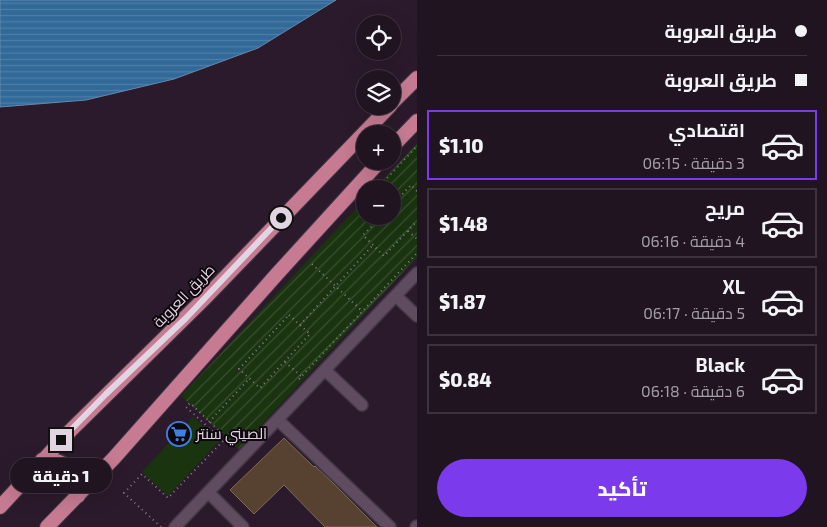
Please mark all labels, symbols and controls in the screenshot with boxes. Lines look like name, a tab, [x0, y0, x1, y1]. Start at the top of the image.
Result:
map controls	[356, 15, 401, 225]
button: locate	[356, 15, 401, 60]
text: طريق العروبة	[665, 19, 777, 42]
text: طريق العروبة	[665, 68, 777, 91]
button: layers	[356, 70, 401, 115]
text: اقتصادي	[669, 118, 745, 141]
icon: car	[760, 123, 805, 168]
button: +	[356, 125, 401, 170]
text: $1.10	[439, 134, 484, 157]
text: 3 دقيقة · 06:15	[642, 153, 745, 172]
button: −	[356, 180, 401, 225]
text: مريح	[705, 196, 745, 219]
icon: car	[760, 201, 805, 246]
route start	[270, 207, 292, 229]
text: $1.48	[439, 212, 488, 235]
text: 4 دقيقة · 06:16	[641, 231, 745, 250]
street label: طريق العروبة	[149, 260, 219, 332]
text: XL	[723, 275, 745, 298]
icon: car	[760, 279, 805, 324]
text: $1.87	[439, 290, 486, 313]
text: 5 دقيقة · 06:17	[643, 303, 745, 322]
text: Black	[695, 353, 745, 376]
icon: car	[760, 357, 805, 402]
text: $0.84	[439, 368, 492, 391]
text: 6 دقيقة · 06:18	[641, 381, 745, 400]
supermarket icon: الصيني سنتر	[166, 421, 192, 447]
place label: الصيني سنتر	[195, 424, 267, 446]
route end	[50, 429, 72, 451]
callout: 1 دقيقة	[10, 458, 112, 492]
button: تأكيد	[437, 459, 807, 517]
text: 1 دقيقة	[32, 466, 90, 485]

